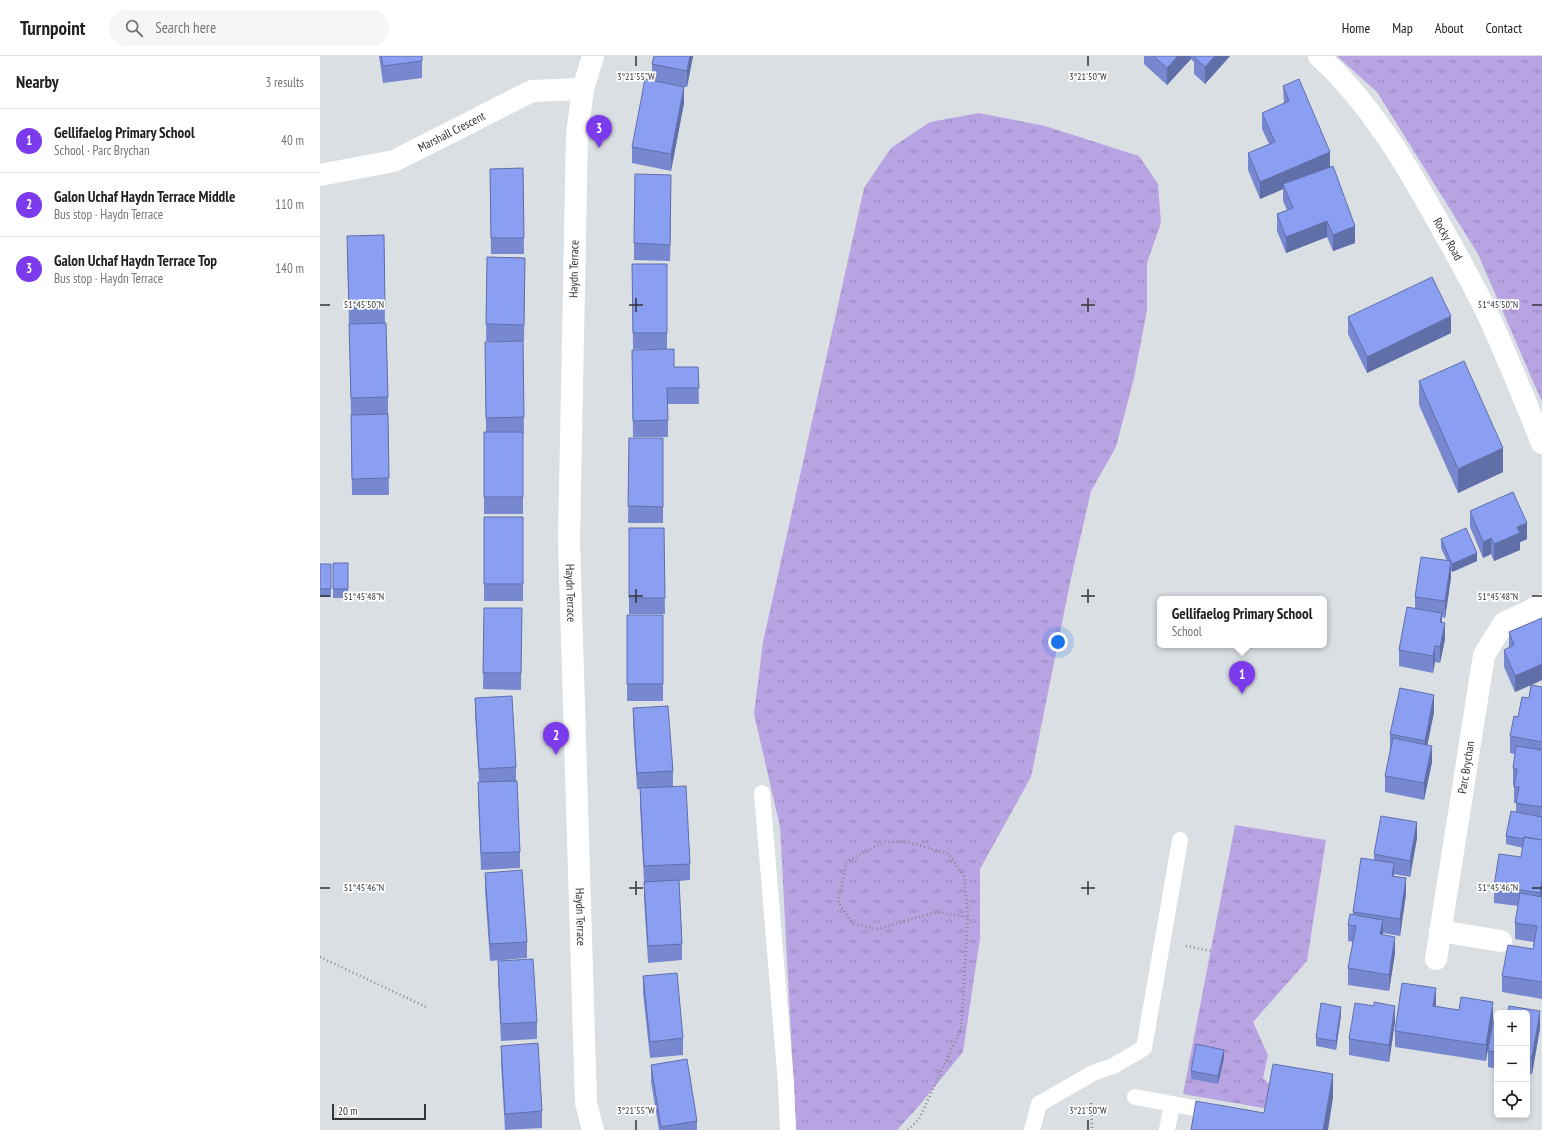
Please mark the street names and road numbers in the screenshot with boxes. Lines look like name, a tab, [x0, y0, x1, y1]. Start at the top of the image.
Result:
street label: Marshall Crescent	[415, 108, 488, 155]
street label: Rocky Road	[1430, 215, 1466, 263]
street label: Haydn Terrace	[565, 240, 582, 298]
street label: Haydn Terrace	[563, 564, 579, 622]
street label: Parc Brychan	[1454, 740, 1477, 795]
street label: Haydn Terrace	[572, 888, 589, 946]

